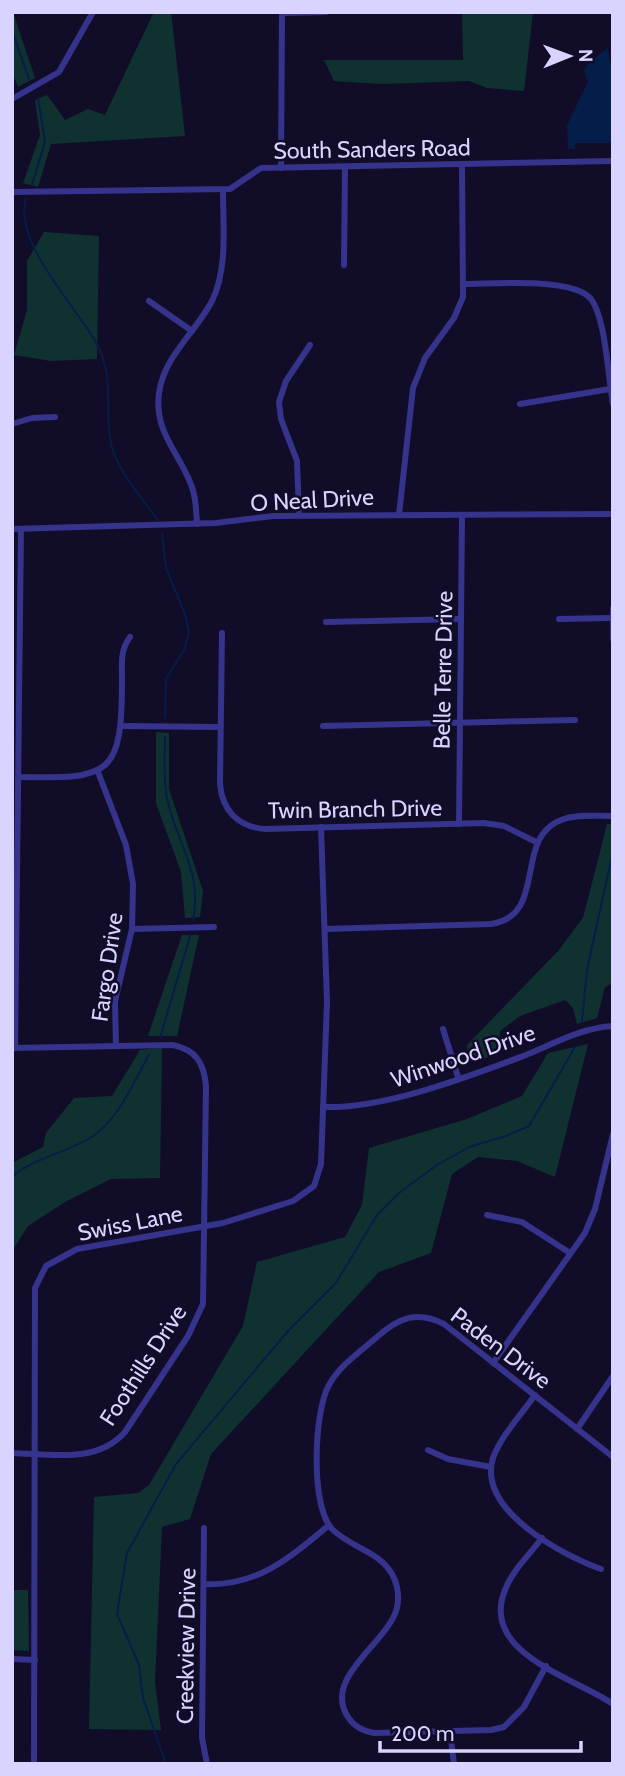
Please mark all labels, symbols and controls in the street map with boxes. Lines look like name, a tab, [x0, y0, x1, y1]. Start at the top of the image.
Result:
north arrow	[534, 21, 604, 91]
text: N	[574, 49, 597, 63]
street label: South Sanders Road	[273, 133, 471, 165]
street label: O Neal Drive	[249, 483, 375, 517]
street label: Belle Terre Drive	[428, 590, 458, 749]
street label: Twin Branch Drive	[268, 793, 443, 825]
street label: Fargo Drive	[85, 910, 129, 1023]
street label: Winwood Drive	[387, 1018, 539, 1094]
street label: Swiss Lane	[75, 1199, 185, 1247]
street label: Foothills Drive	[94, 1299, 193, 1431]
street label: Paden Drive	[445, 1301, 557, 1395]
street label: Creekview Drive	[171, 1567, 201, 1724]
scale bar	[380, 1710, 581, 1754]
text: 200 m	[391, 1721, 454, 1746]

